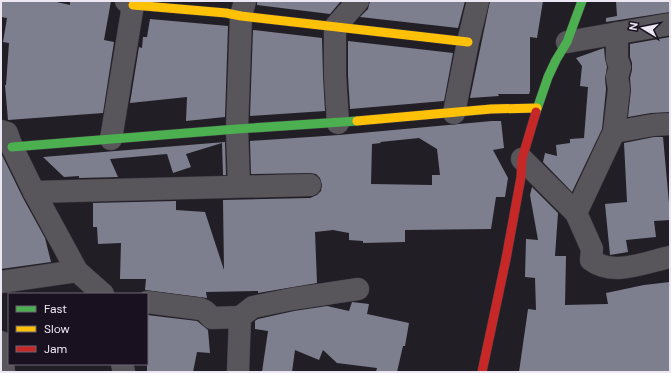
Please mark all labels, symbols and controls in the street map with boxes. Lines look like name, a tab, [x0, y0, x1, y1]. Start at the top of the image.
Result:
north arrow	[623, 8, 663, 48]
text: N	[626, 21, 641, 31]
legend	[8, 293, 148, 365]
text: Fast	[44, 301, 67, 317]
text: Slow	[44, 321, 70, 337]
text: Jam	[44, 341, 67, 357]

